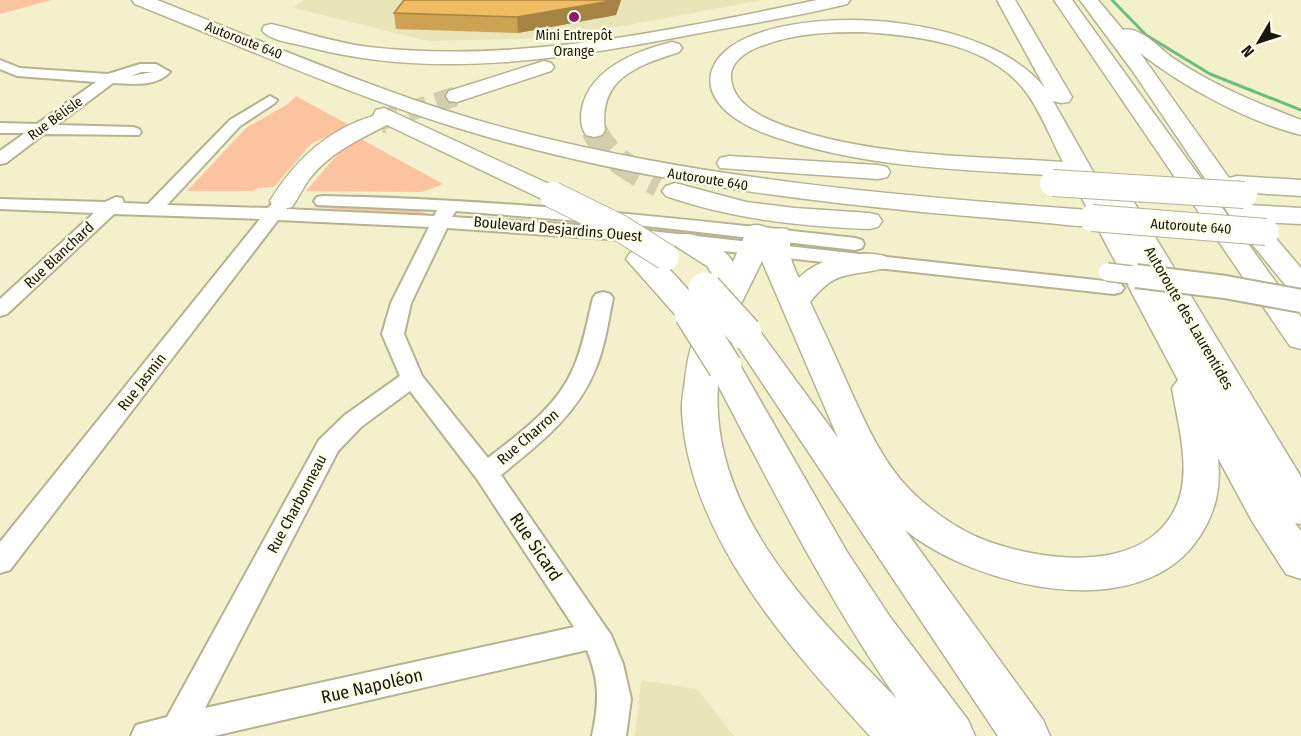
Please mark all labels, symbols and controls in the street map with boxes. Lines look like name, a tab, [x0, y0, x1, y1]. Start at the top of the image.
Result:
marker: Mini Entrepôt Orange	[567, 10, 581, 24]
north arrow	[1229, 12, 1289, 72]
street label: Autoroute 640	[203, 18, 285, 63]
place label: Mini Entrepôt Orange	[536, 27, 613, 60]
text: N	[1237, 41, 1258, 61]
street label: Rue Bélisle	[25, 93, 86, 144]
street label: Autoroute 640	[666, 165, 749, 194]
street label: Boulevard Desjardins Ouest	[473, 213, 643, 245]
street label: Autoroute 640	[1150, 215, 1232, 238]
street label: Rue Blanchard	[20, 218, 98, 292]
street label: Autoroute des Laurentides	[1141, 243, 1237, 393]
street label: Rue Jasmin	[114, 350, 170, 414]
street label: Rue Charron	[494, 405, 562, 469]
street label: Rue Charbonneau	[263, 452, 331, 556]
street label: Rue Sicard	[505, 509, 567, 585]
street label: Rue Napoléon	[319, 664, 425, 708]

